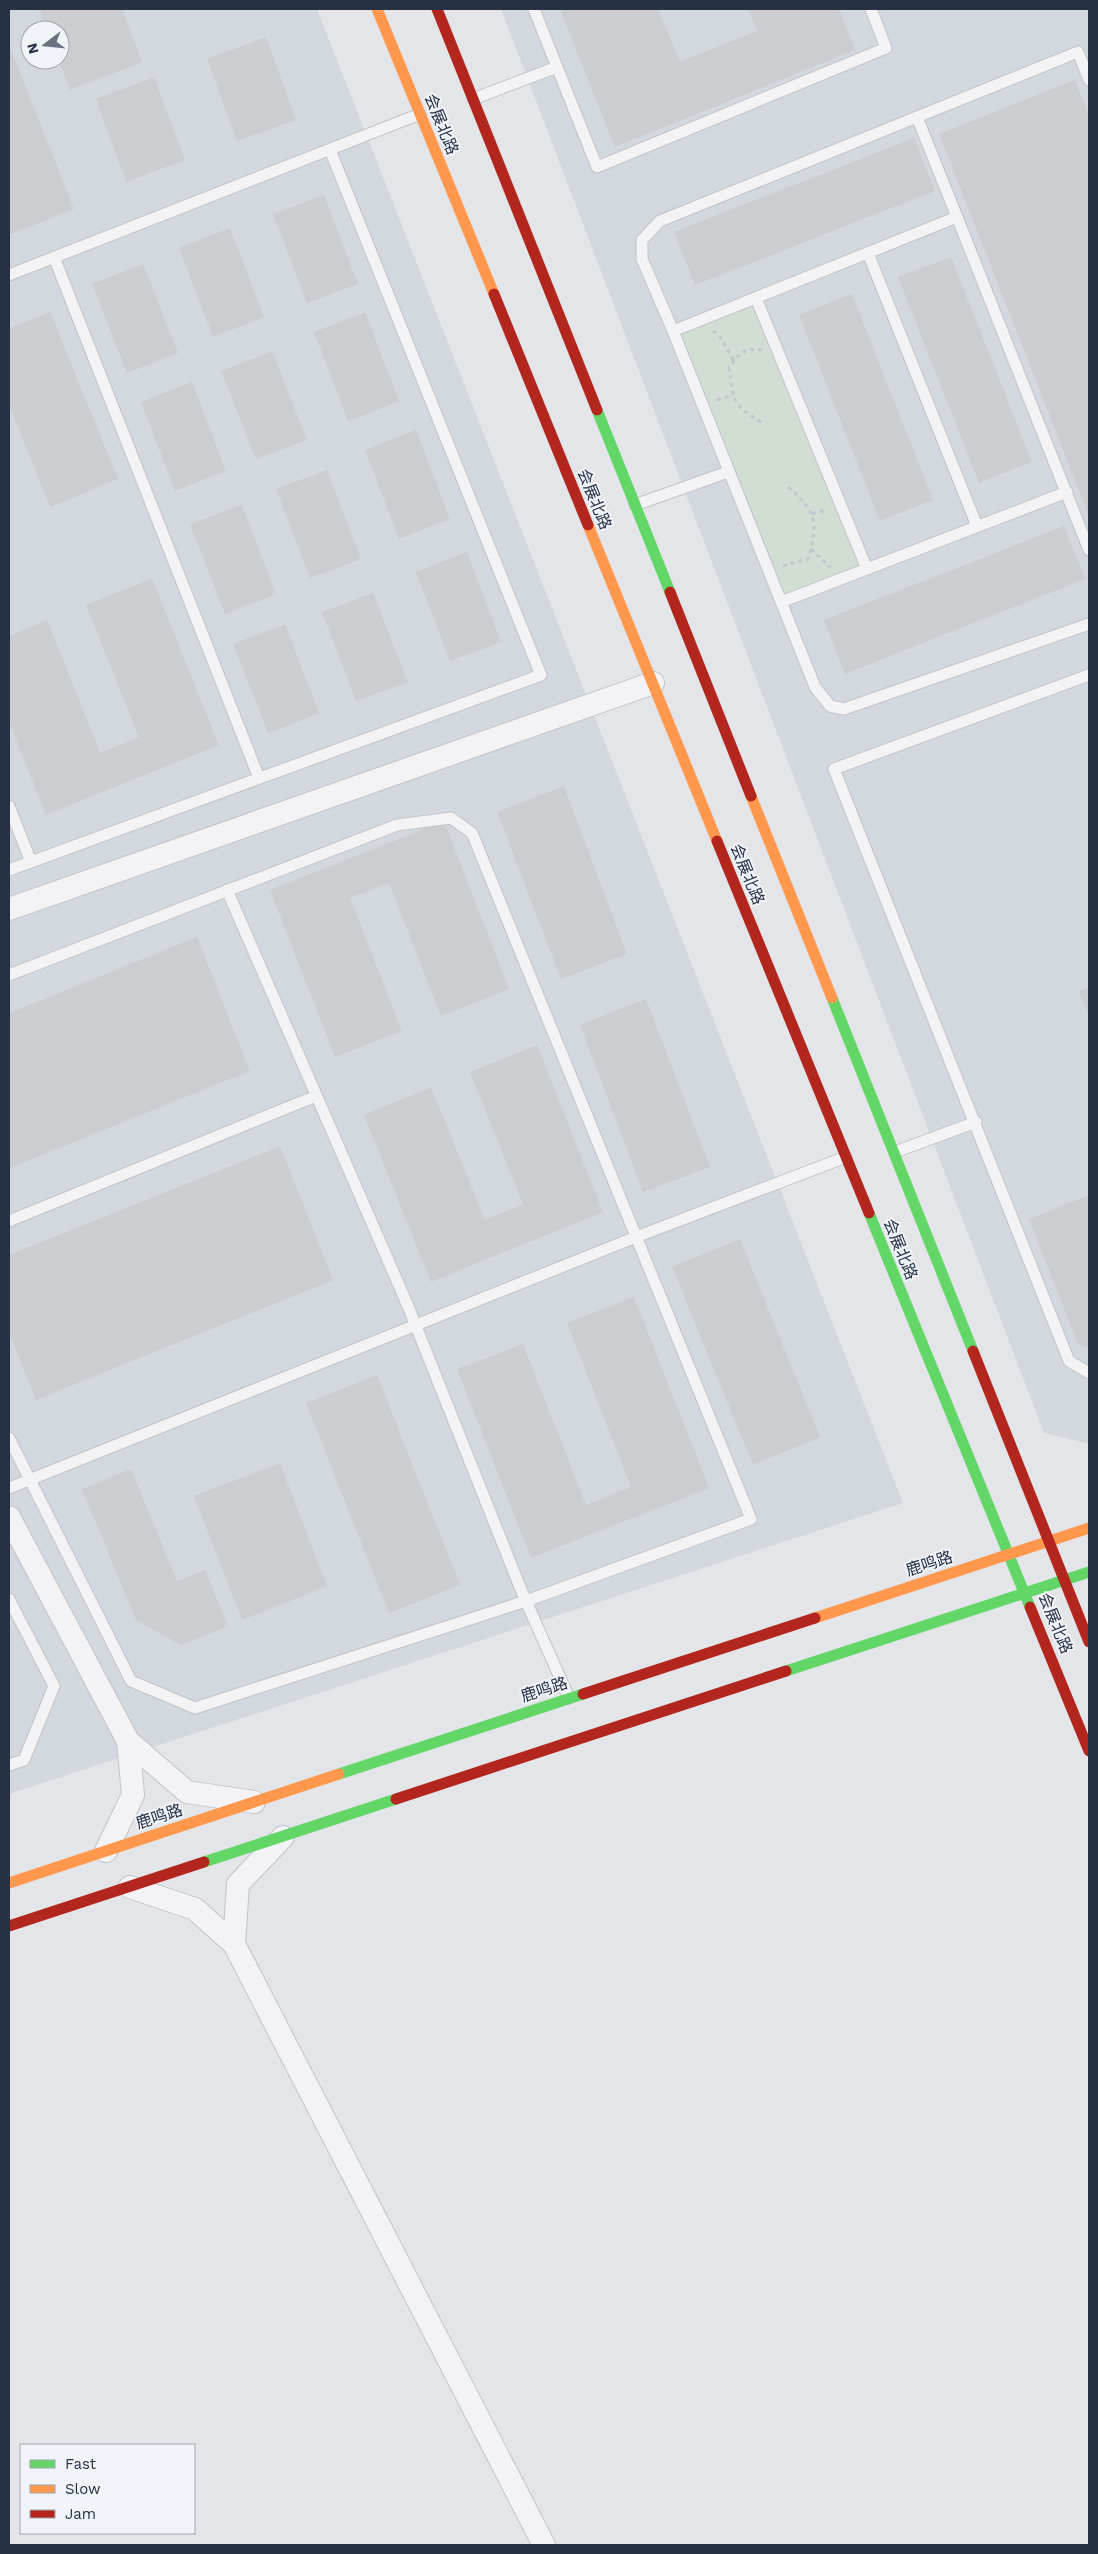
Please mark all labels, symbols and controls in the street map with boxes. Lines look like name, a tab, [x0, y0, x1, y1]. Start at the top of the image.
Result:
north arrow	[20, 20, 70, 70]
text: N	[23, 41, 42, 56]
street label: 会展北路	[421, 91, 462, 157]
street label: 会展北路	[574, 466, 615, 532]
street label: 会展北路	[727, 841, 768, 907]
street label: 会展北路	[880, 1216, 921, 1282]
street label: 鹿鸣路	[903, 1547, 955, 1580]
street label: 会展北路	[1035, 1590, 1076, 1656]
street label: 鹿鸣路	[518, 1673, 570, 1706]
street label: 鹿鸣路	[133, 1800, 185, 1833]
legend	[20, 2444, 195, 2534]
text: Fast	[65, 2455, 97, 2473]
text: Slow	[65, 2480, 101, 2498]
text: Jam	[65, 2505, 96, 2523]

